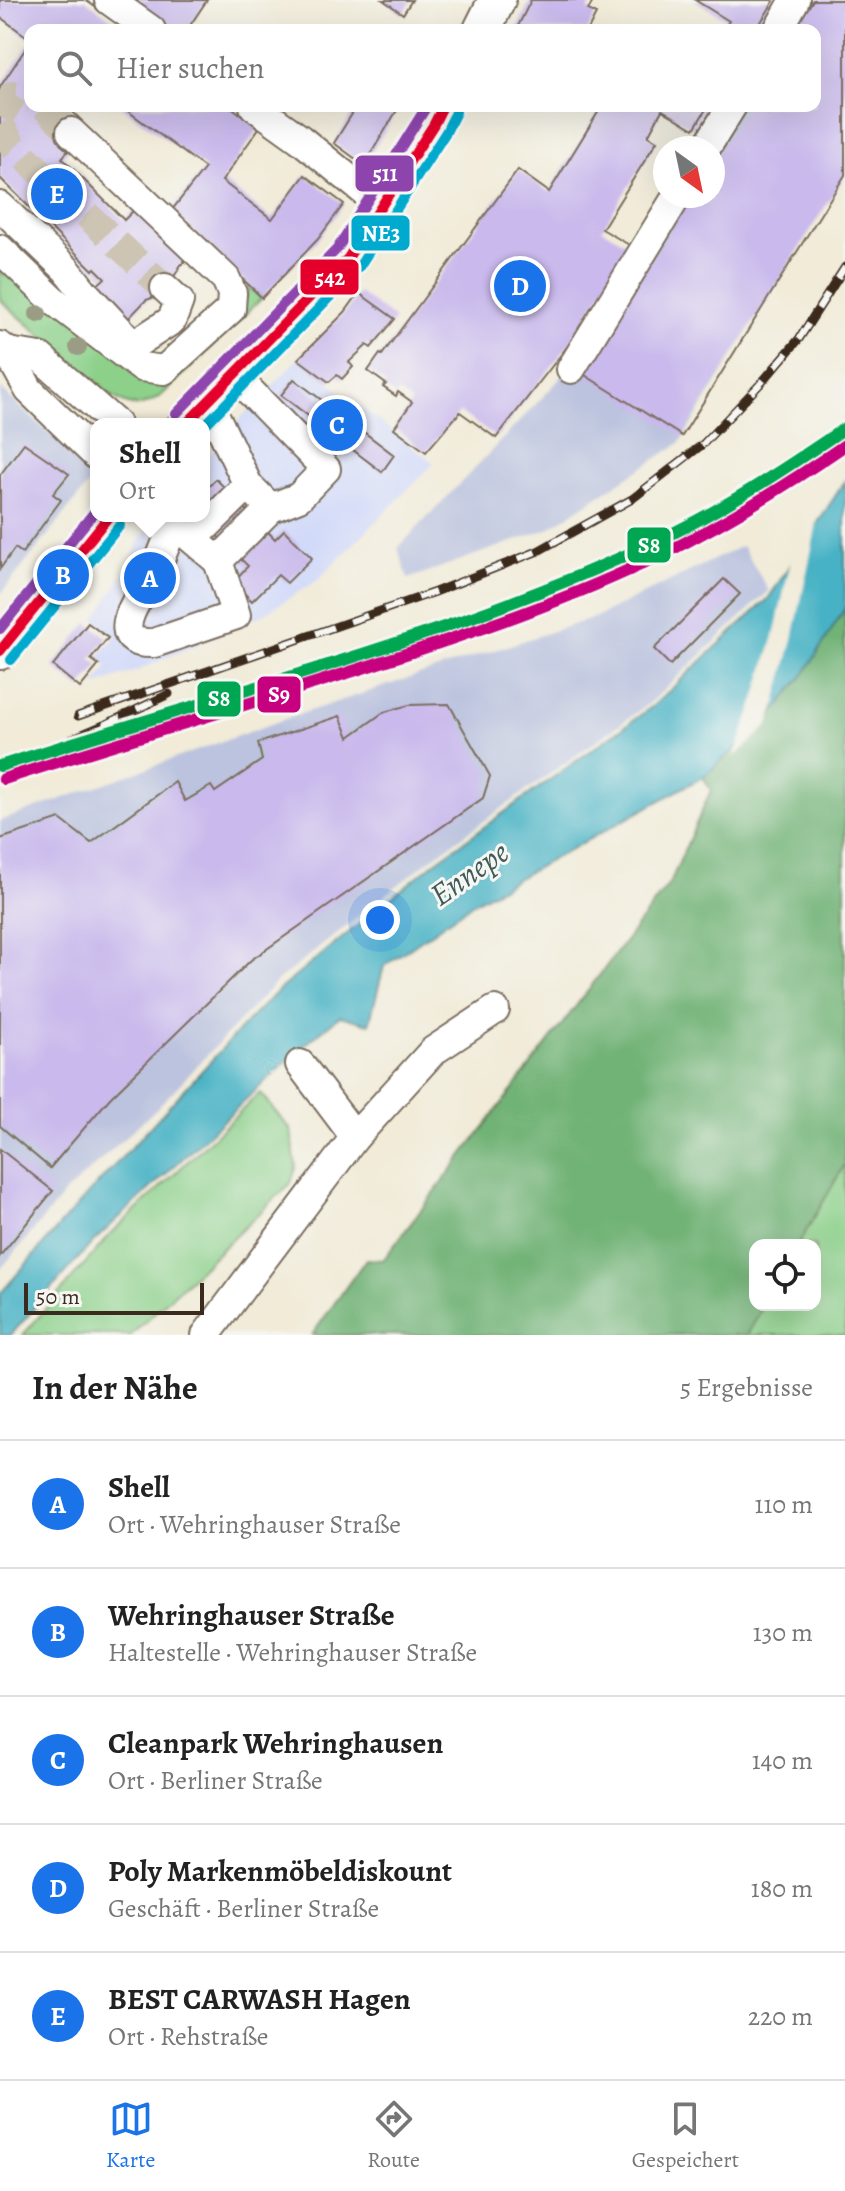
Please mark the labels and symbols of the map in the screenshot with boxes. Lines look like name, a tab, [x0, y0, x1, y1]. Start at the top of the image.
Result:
north arrow	[653, 136, 725, 208]
line badge: 511	[354, 154, 415, 193]
text: 511	[372, 159, 398, 189]
pin: E	[31, 164, 83, 224]
line badge: NE3	[350, 214, 411, 252]
text: NE3	[362, 219, 400, 249]
pin: D	[494, 256, 546, 316]
line badge: 542	[299, 258, 360, 296]
text: 542	[315, 263, 346, 293]
pin: C	[311, 395, 363, 455]
line badge: S8	[626, 526, 672, 564]
text: S8	[638, 531, 660, 561]
pin: B	[37, 545, 89, 605]
pin: A	[124, 548, 176, 608]
line badge: S9	[256, 675, 302, 714]
line badge: S8	[196, 680, 242, 718]
text: S9	[268, 680, 290, 710]
text: S8	[208, 684, 230, 714]
water label: Ennepe	[421, 830, 517, 916]
your location	[360, 900, 400, 940]
scale bar	[24, 1279, 204, 1315]

